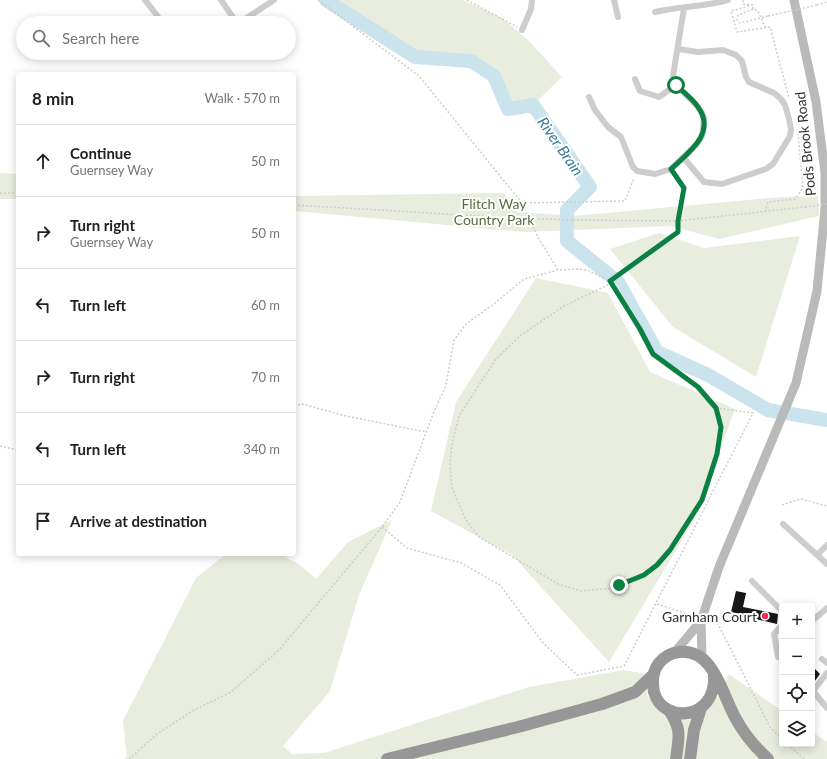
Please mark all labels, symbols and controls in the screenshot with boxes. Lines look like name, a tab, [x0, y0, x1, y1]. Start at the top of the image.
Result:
search box	[16, 16, 296, 60]
icon: search	[30, 27, 52, 49]
text: Search here	[62, 29, 139, 47]
route start	[667, 76, 685, 94]
text: 8 min	[32, 88, 74, 109]
text: Walk · 570 m	[204, 90, 280, 106]
street label: Pods Brook Road	[791, 91, 819, 197]
water label: River Brain	[534, 113, 588, 179]
text: Continue	[70, 144, 131, 162]
icon: ahead	[32, 150, 54, 172]
text: 50 m	[251, 153, 280, 169]
text: Guernsey Way	[70, 162, 153, 178]
park label: Flitch Way Country Park	[454, 195, 535, 228]
text: Turn right	[70, 216, 135, 234]
icon: right	[32, 222, 54, 244]
text: 50 m	[251, 225, 280, 241]
text: Guernsey Way	[70, 234, 153, 250]
icon: left	[32, 294, 54, 316]
text: Turn left	[70, 296, 126, 314]
text: 60 m	[251, 297, 280, 313]
icon: right	[32, 366, 54, 388]
text: Turn right	[70, 368, 135, 386]
text: 70 m	[251, 369, 280, 385]
icon: left	[32, 438, 54, 460]
text: Turn left	[70, 440, 126, 458]
text: 340 m	[243, 441, 280, 457]
icon: arrive	[32, 510, 54, 532]
text: Arrive at destination	[70, 512, 207, 530]
route end	[610, 576, 628, 594]
map controls	[779, 603, 815, 747]
button: +	[779, 603, 815, 639]
place label: Garnham Court	[662, 608, 757, 625]
marker: Garnham Court	[760, 611, 770, 621]
button: −	[779, 639, 815, 675]
button: locate	[779, 675, 815, 711]
button: layers	[779, 711, 815, 747]

